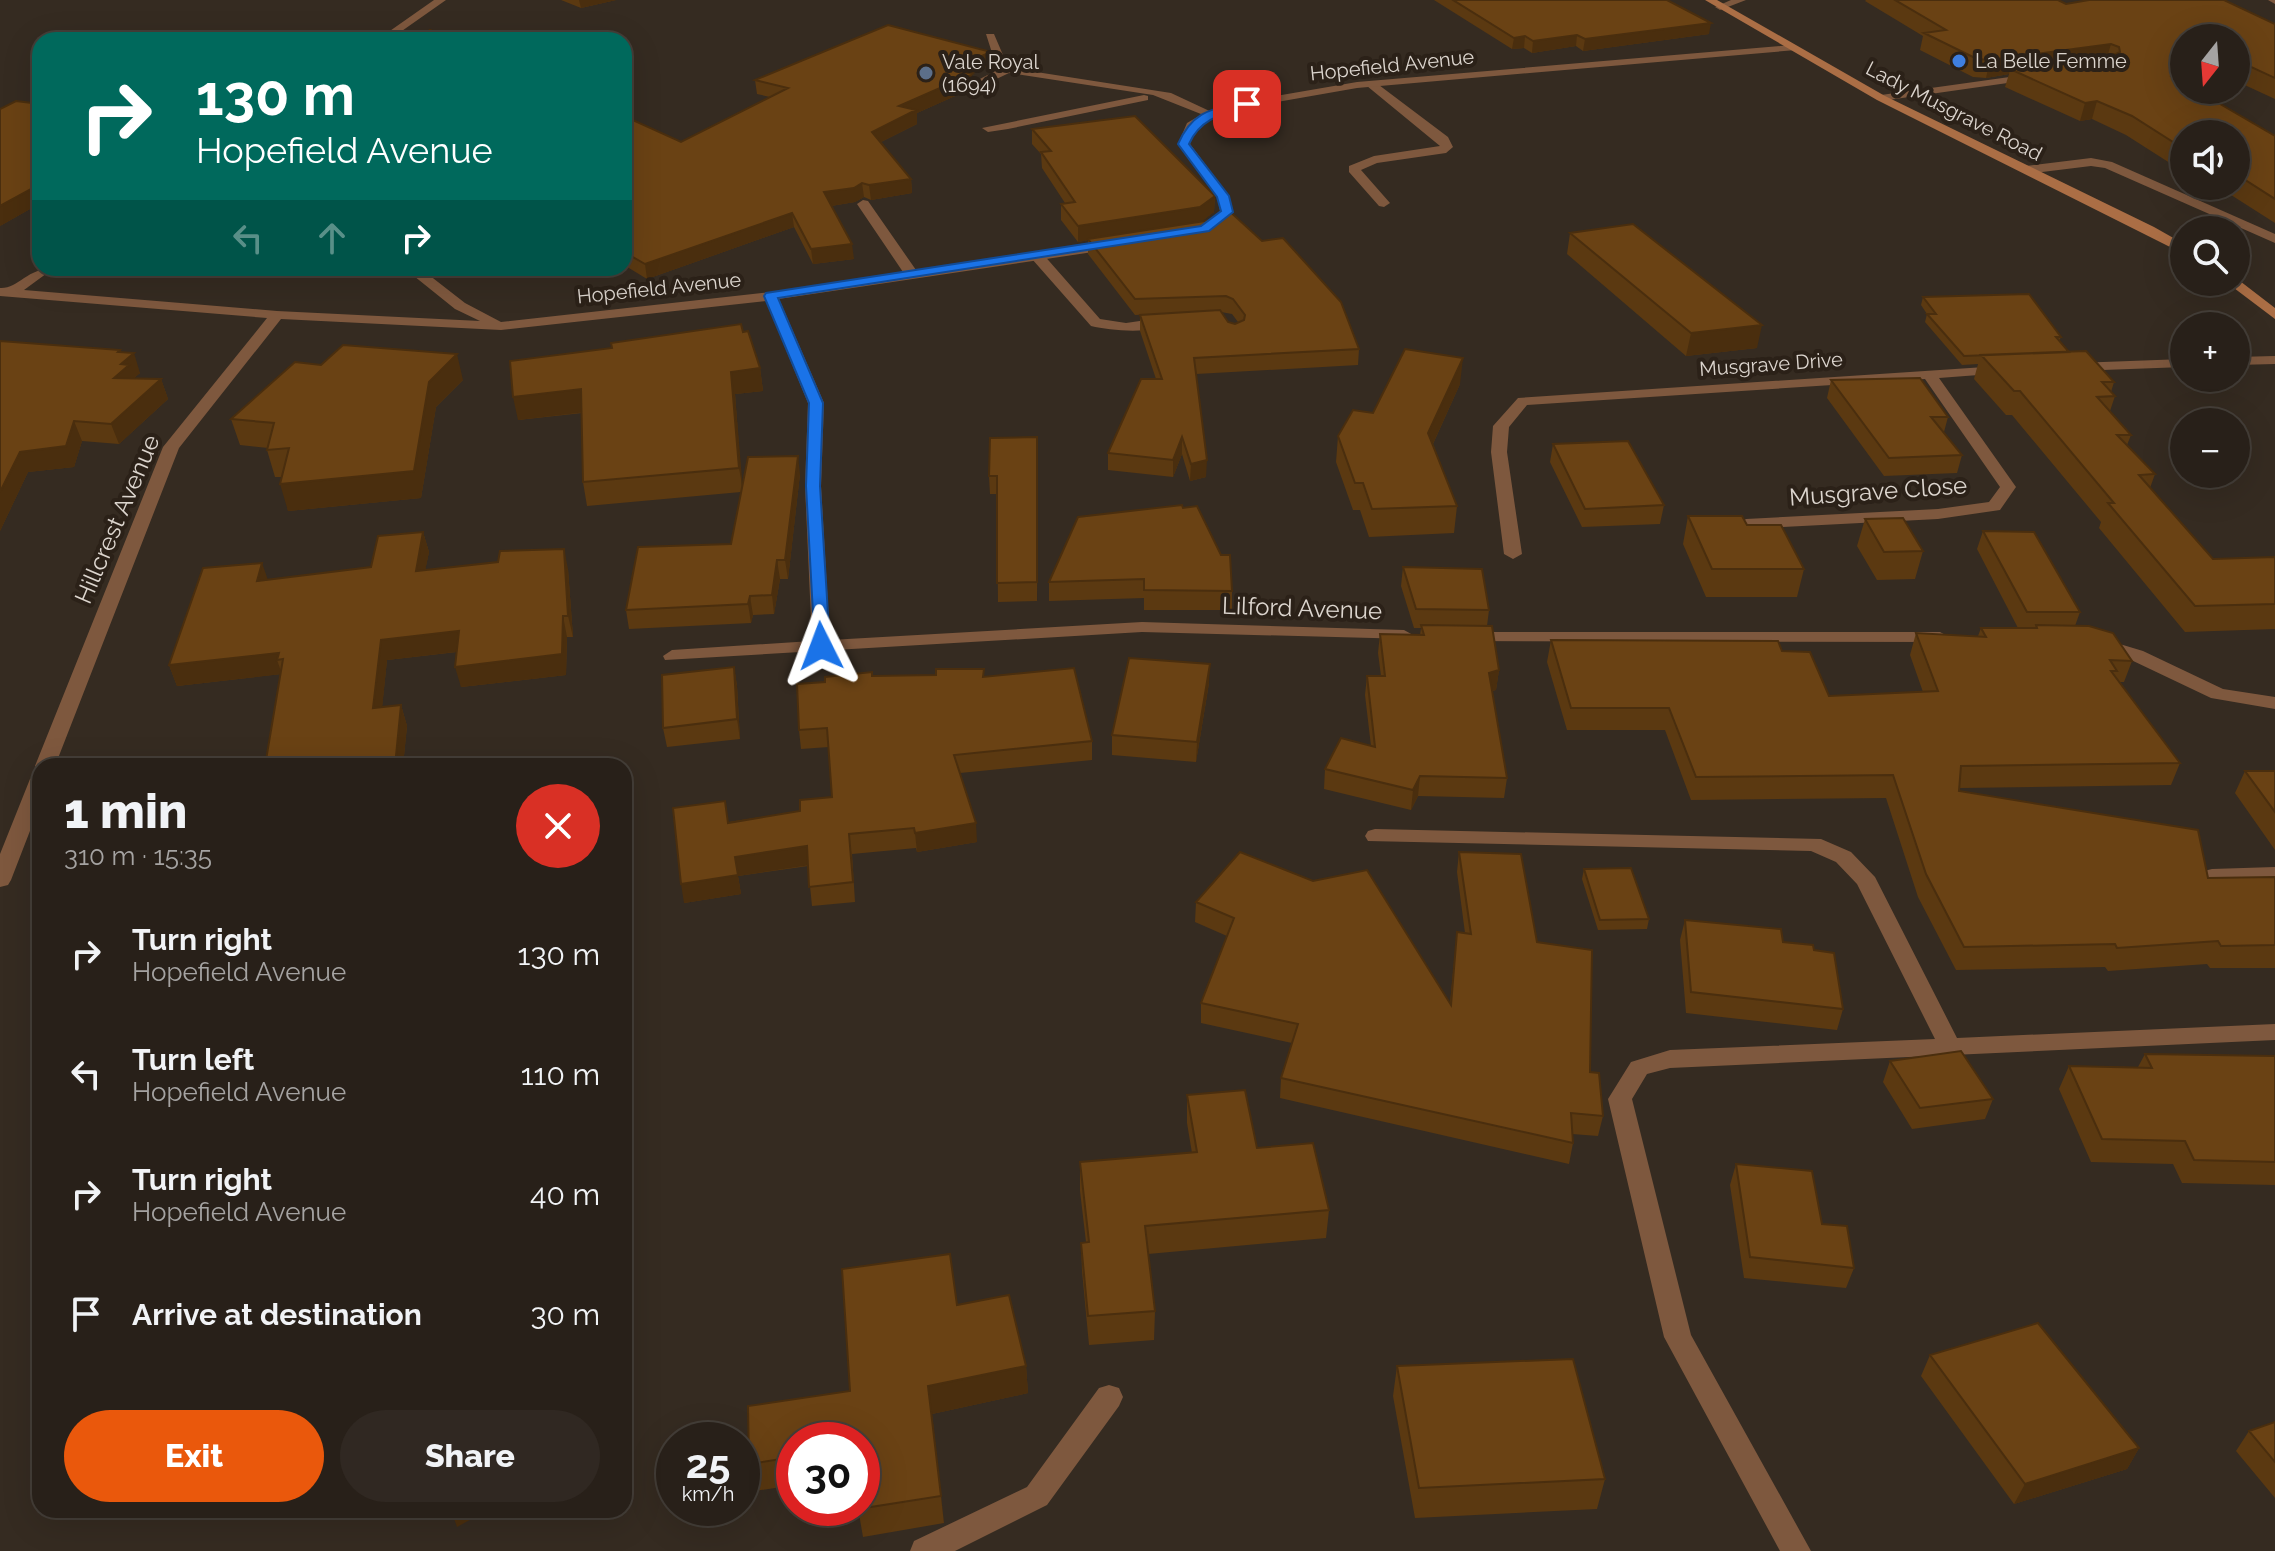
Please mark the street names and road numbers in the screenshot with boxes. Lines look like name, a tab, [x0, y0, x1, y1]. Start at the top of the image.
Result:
street label: Hopefield Avenue	[1309, 44, 1475, 86]
street label: Lady Musgrave Road	[1862, 56, 2046, 166]
street label: Hopefield Avenue	[576, 267, 742, 309]
street label: Musgrave Drive	[1698, 347, 1844, 381]
street label: Hillcrest Avenue	[68, 430, 166, 608]
street label: Musgrave Close	[1788, 470, 1968, 512]
street label: Lilford Avenue	[1221, 591, 1383, 625]

